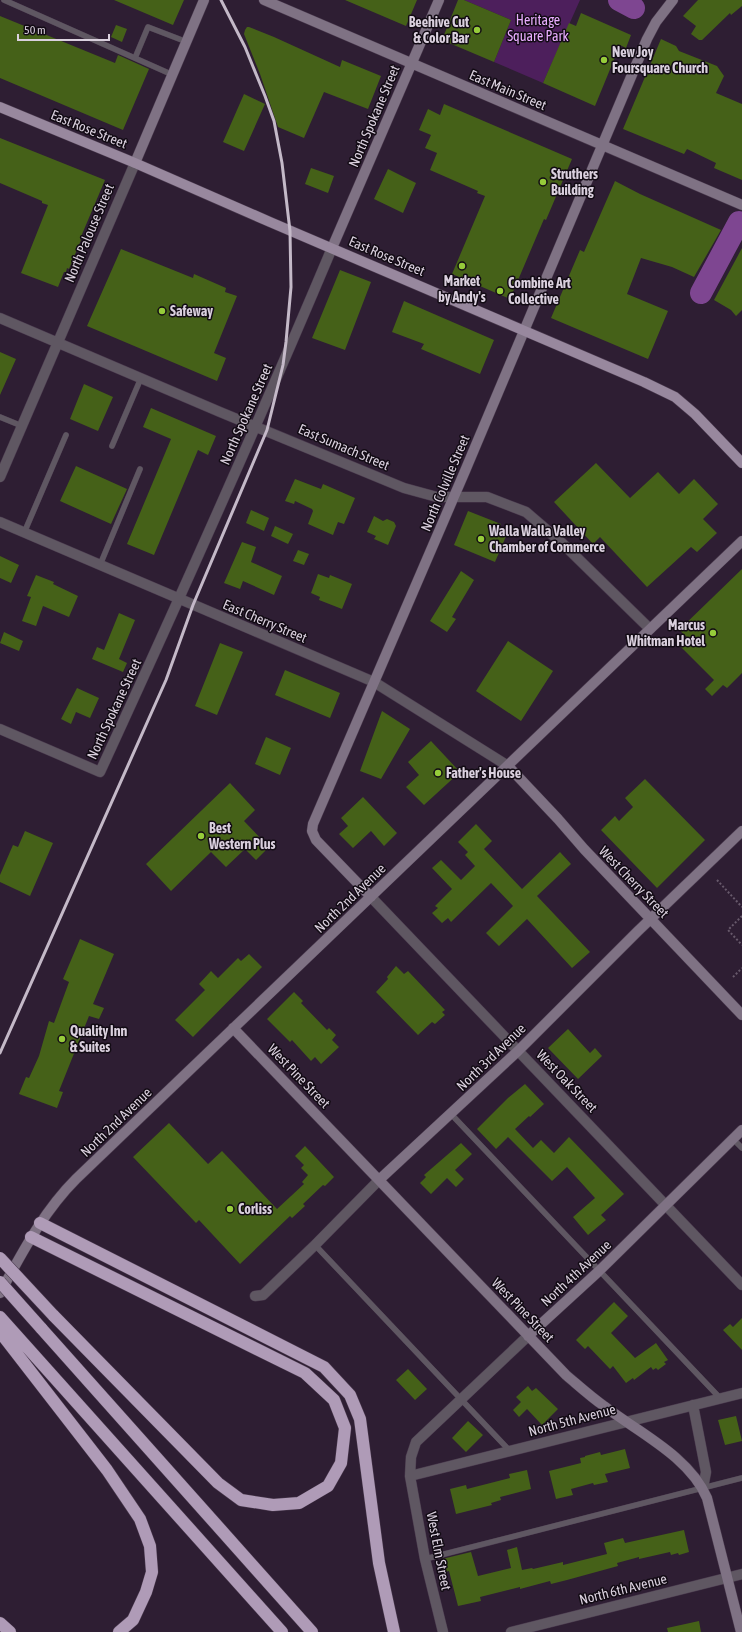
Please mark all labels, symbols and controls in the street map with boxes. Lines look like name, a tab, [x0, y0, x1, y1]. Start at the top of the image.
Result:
park label: Heritage Square Park	[507, 12, 569, 44]
place label: Beehive Cut & Color Bar	[409, 14, 470, 46]
scale bar	[18, 16, 109, 42]
text: 50 m	[24, 23, 46, 37]
marker: Beehive Cut & Color Bar	[472, 25, 482, 35]
place label: New Joy Foursquare Church	[612, 44, 708, 76]
marker: New Joy Foursquare Church	[599, 55, 609, 65]
street label: North Spokane Street	[345, 63, 403, 169]
street label: East Main Street	[467, 67, 549, 113]
street label: East Rose Street	[49, 106, 129, 152]
place label: Struthers Building	[551, 166, 598, 198]
marker: Struthers Building	[538, 177, 548, 187]
street label: North Palouse Street	[61, 181, 117, 285]
street label: East Rose Street	[347, 233, 427, 279]
marker: Market by Andy's	[457, 261, 467, 271]
place label: Market by Andy's	[438, 273, 486, 305]
place label: Combine Art Collective	[508, 275, 571, 307]
marker: Combine Art Collective	[495, 286, 505, 296]
place label: Safeway	[170, 303, 213, 319]
marker: Safeway	[157, 306, 167, 316]
street label: North Spokane Street	[216, 361, 276, 467]
street label: East Sumach Street	[296, 421, 392, 473]
street label: North Colville Street	[417, 432, 473, 534]
place label: Walla Walla Valley Chamber of Commerce	[488, 523, 605, 555]
marker: Walla Walla Valley Chamber of Commerce	[476, 534, 486, 544]
street label: East Cherry Street	[221, 596, 309, 646]
place label: Marcus Whitman Hotel	[626, 617, 705, 649]
marker: Marcus Whitman Hotel	[708, 628, 718, 638]
street label: North Spokane Street	[84, 656, 144, 762]
place label: Father's House	[446, 765, 521, 781]
marker: Father's House	[433, 768, 443, 778]
place label: Best Western Plus	[208, 820, 275, 852]
marker: Best Western Plus	[196, 831, 206, 841]
street label: West Cherry Street	[596, 843, 672, 921]
street label: North 2nd Avenue	[311, 860, 389, 936]
street label: North 3rd Avenue	[453, 1020, 529, 1094]
place label: Quality Inn & Suites	[70, 1023, 127, 1055]
marker: Quality Inn & Suites	[57, 1034, 67, 1044]
street label: West Pine Street	[265, 1041, 333, 1111]
street label: West Oak Street	[533, 1047, 601, 1115]
street label: North 2nd Avenue	[77, 1084, 155, 1160]
place label: Corliss	[238, 1201, 272, 1217]
marker: Corliss	[225, 1204, 235, 1214]
street label: North 4th Avenue	[538, 1237, 614, 1309]
street label: West Pine Street	[489, 1275, 557, 1345]
street label: North 5th Avenue	[527, 1401, 617, 1439]
street label: West Elm Street	[424, 1511, 454, 1591]
street label: North 6th Avenue	[578, 1570, 668, 1608]

